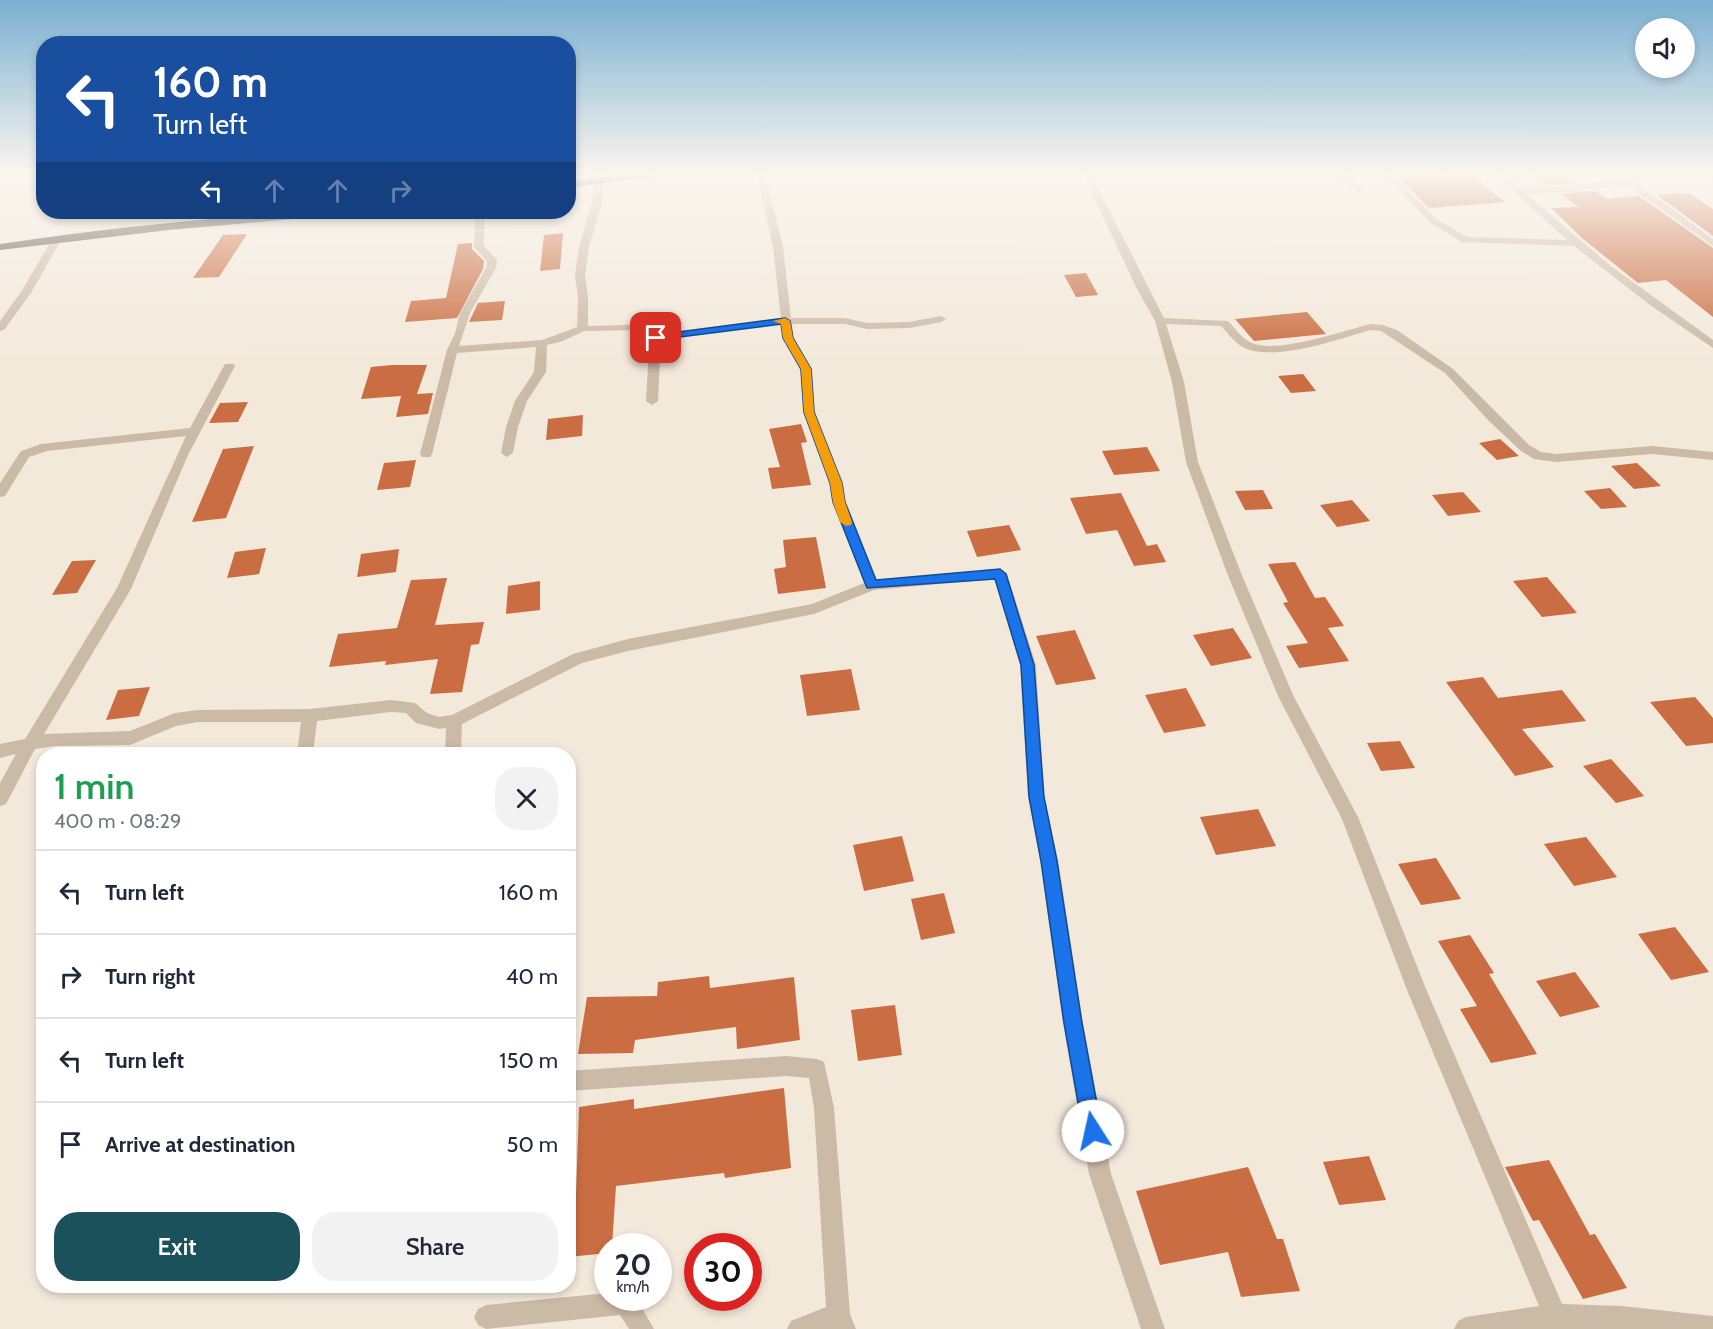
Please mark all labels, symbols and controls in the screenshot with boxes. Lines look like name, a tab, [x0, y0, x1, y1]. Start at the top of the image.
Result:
map controls	[1635, 18, 1695, 78]
button: sound	[1635, 18, 1695, 78]
text: 160 m	[153, 56, 268, 108]
icon: left	[54, 60, 132, 138]
text: Turn left	[153, 108, 247, 141]
icon: left	[195, 174, 228, 207]
icon: ahead	[258, 174, 291, 207]
icon: ahead	[321, 174, 354, 207]
icon: right	[384, 174, 417, 207]
pin	[630, 312, 681, 363]
icon: arrive	[639, 321, 672, 354]
text: 1 min	[54, 764, 134, 808]
button: close	[495, 767, 558, 830]
text: 400 m · 08:29	[54, 809, 181, 833]
icon: left	[54, 876, 87, 909]
text: Turn left	[105, 879, 184, 906]
text: 160 m	[499, 879, 558, 906]
icon: right	[54, 960, 87, 993]
text: Turn right	[105, 963, 195, 990]
text: 40 m	[506, 963, 558, 990]
icon: left	[54, 1044, 87, 1077]
text: Turn left	[105, 1047, 184, 1074]
text: 150 m	[499, 1047, 558, 1074]
position arrow	[1061, 1099, 1125, 1163]
icon: arrive	[54, 1128, 87, 1161]
text: Arrive at destination	[105, 1131, 295, 1158]
text: 50 m	[506, 1131, 558, 1158]
button: Exit	[54, 1212, 300, 1281]
button: Share	[312, 1212, 558, 1281]
speed limit sign: 30	[684, 1233, 762, 1311]
text: 20	[614, 1246, 652, 1283]
text: km/h	[617, 1278, 649, 1296]

